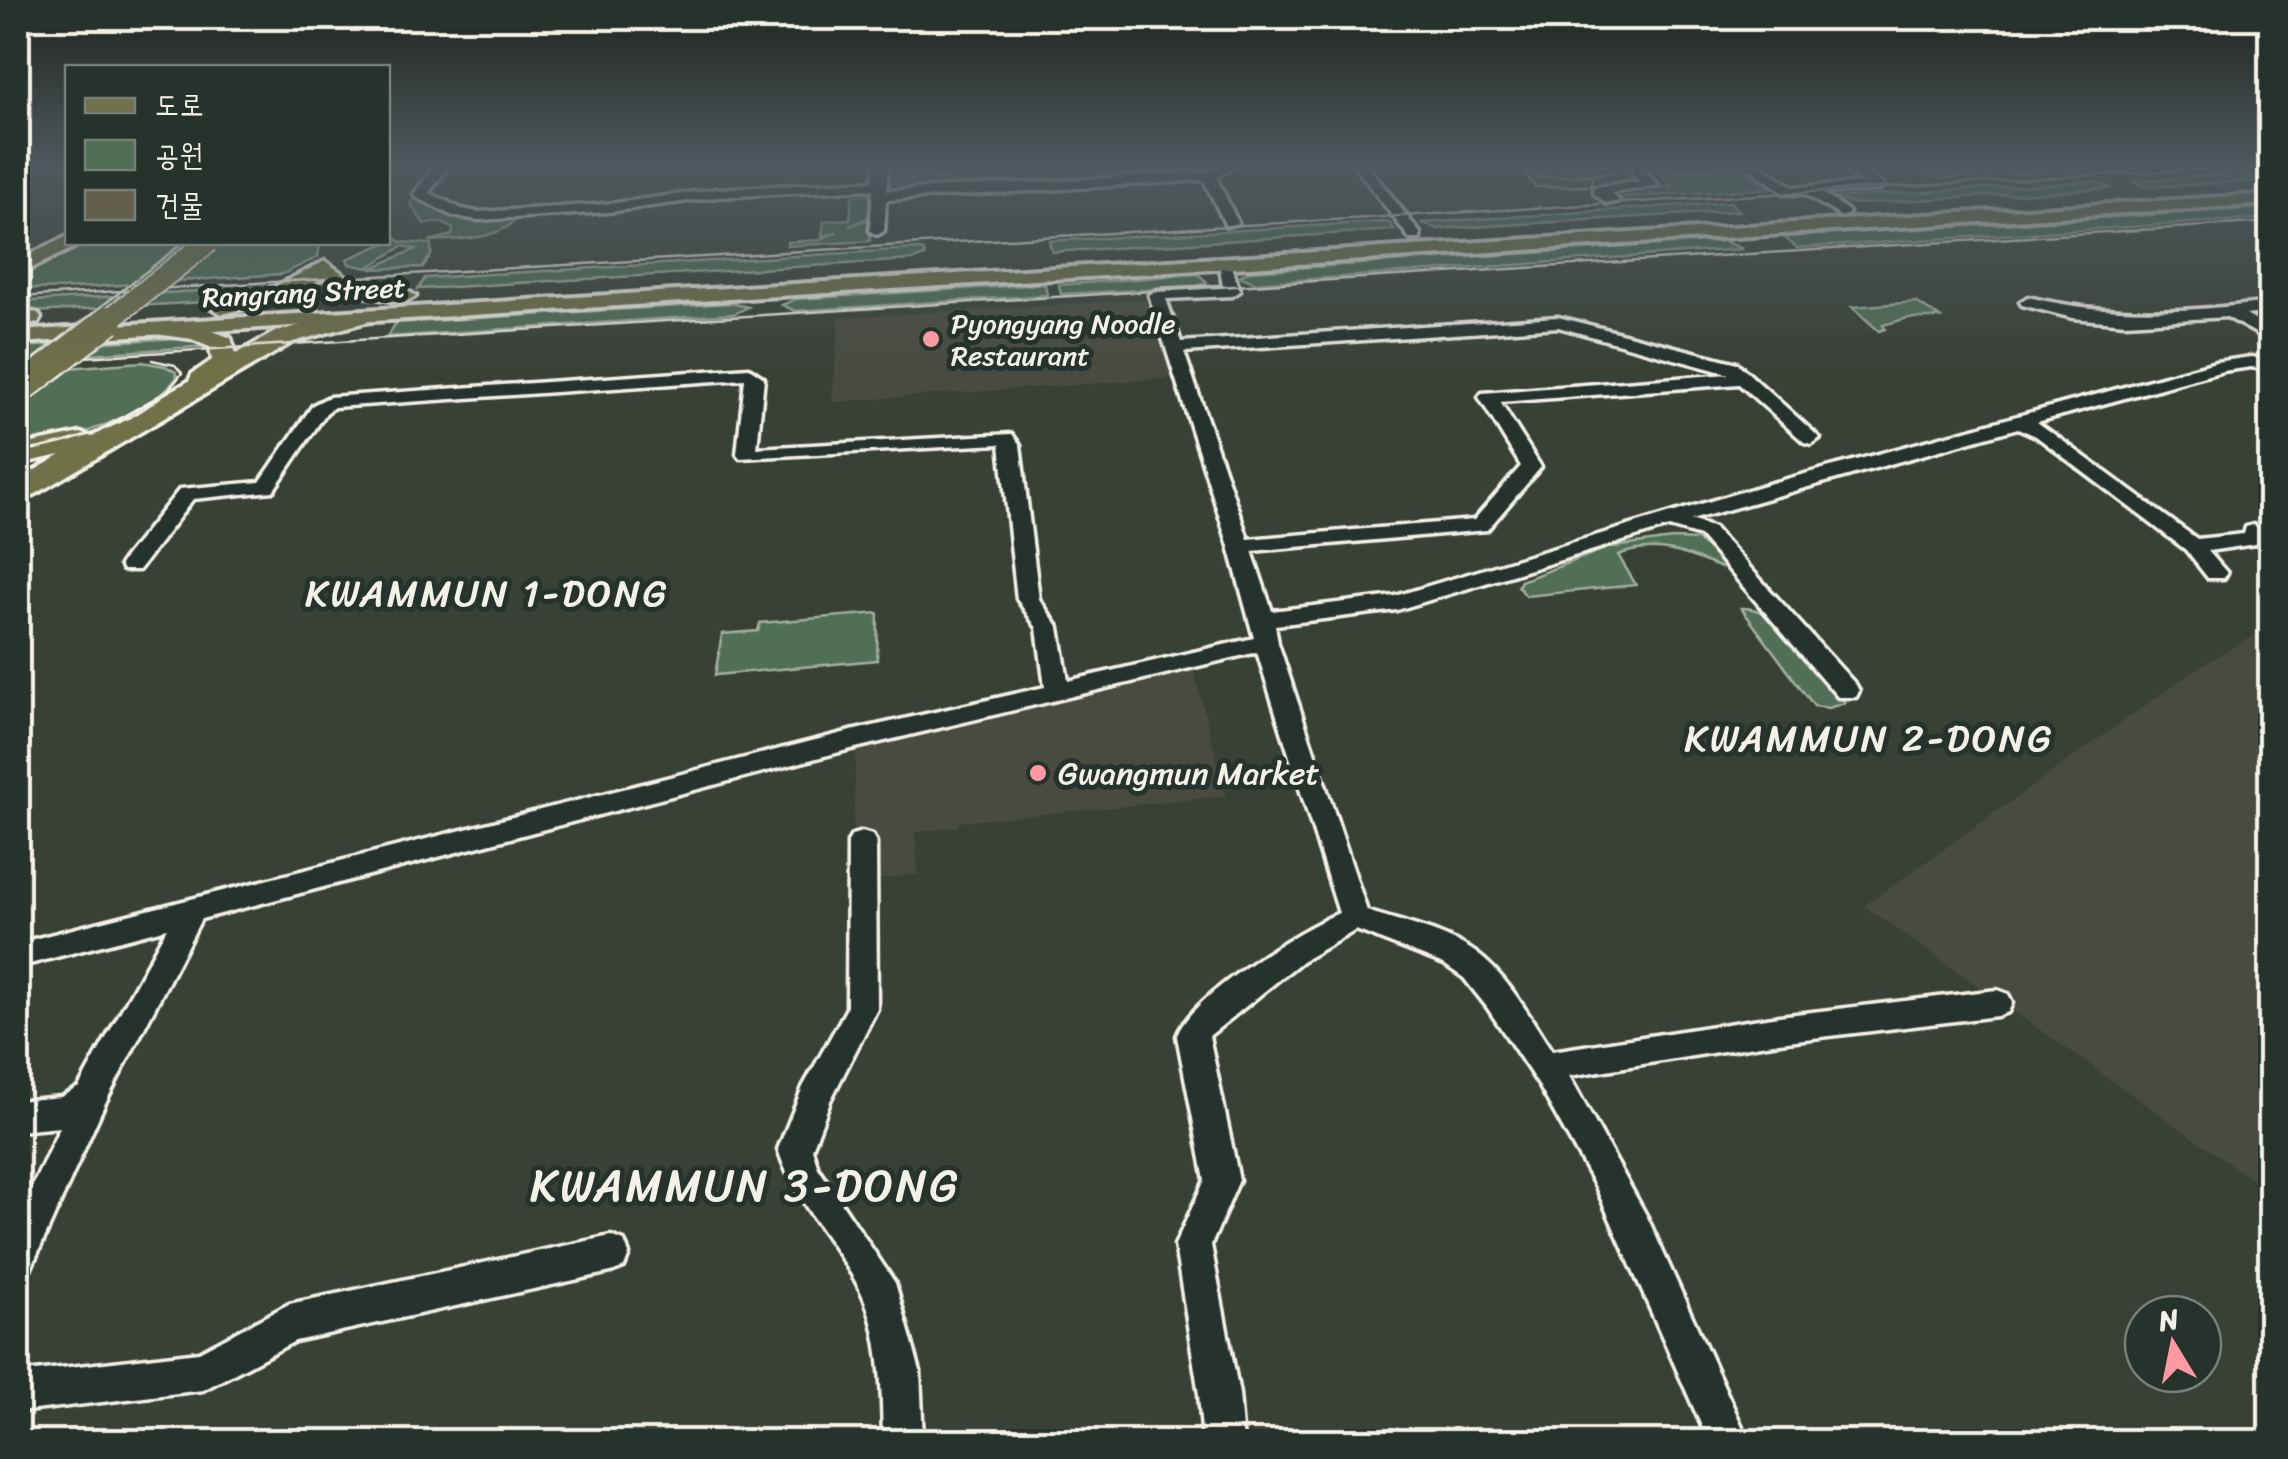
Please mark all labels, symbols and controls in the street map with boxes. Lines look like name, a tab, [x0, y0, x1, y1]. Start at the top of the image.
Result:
legend	[65, 65, 390, 245]
text: 도로	[155, 78, 203, 132]
text: 공원	[155, 128, 203, 182]
text: 건물	[155, 178, 203, 232]
street label: Rangrang Street	[201, 263, 407, 322]
place label: Pyongyang Noodle Restaurant	[951, 299, 1176, 380]
marker: Pyongyang Noodle Restaurant	[920, 328, 942, 350]
district label: KWAMMUN 1-DONG	[305, 560, 669, 627]
district label: KWAMMUN 2-DONG	[1684, 705, 2054, 772]
place label: Gwangmun Market	[1058, 745, 1320, 802]
marker: Gwangmun Market	[1027, 762, 1049, 784]
district label: KWAMMUN 3-DONG	[530, 1146, 960, 1226]
north arrow	[2123, 1294, 2223, 1394]
text: N	[2154, 1294, 2183, 1346]

